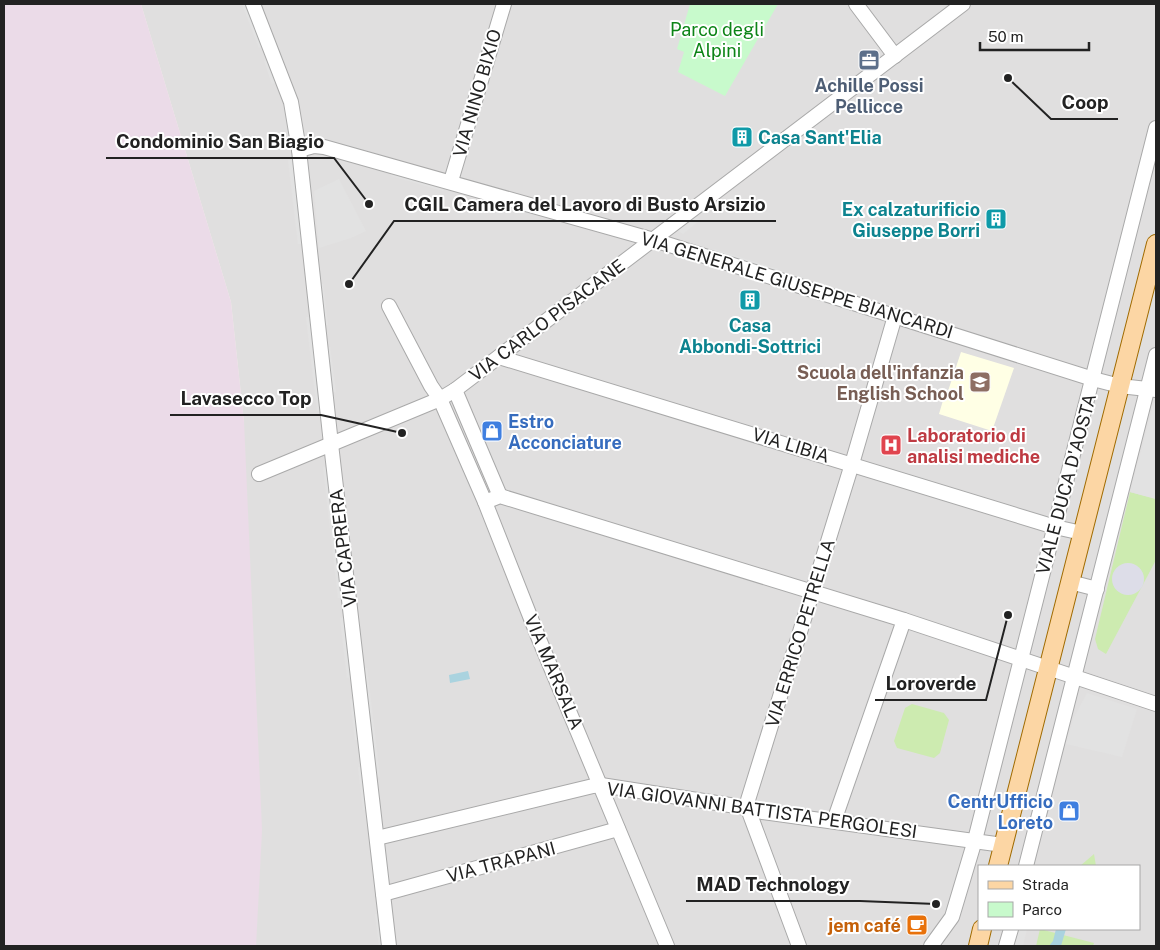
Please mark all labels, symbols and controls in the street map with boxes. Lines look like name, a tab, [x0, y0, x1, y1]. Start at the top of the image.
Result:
park label: Parco degli Alpini	[670, 19, 764, 61]
scale bar	[980, 20, 1089, 52]
street label: VIA NINO BIXIO	[449, 27, 505, 159]
text: 50 m	[988, 28, 1023, 45]
office icon: Achille Possi Pellicce	[857, 48, 881, 72]
place label: Achille Possi Pellicce	[815, 75, 923, 117]
callout: Coop	[1051, 85, 1118, 119]
text: Coop	[1061, 91, 1109, 113]
callout: Condominio San Biagio	[106, 124, 334, 158]
building icon: Casa Sant'Elia	[730, 125, 754, 149]
place label: Casa Sant'Elia	[758, 127, 882, 148]
text: Condominio San Biagio	[116, 130, 324, 152]
callout: CGIL Camera del Lavoro di Busto Arsizio	[394, 187, 776, 221]
text: CGIL Camera del Lavoro di Busto Arsizio	[404, 193, 766, 215]
place label: Ex calzaturificio Giuseppe Borri	[842, 199, 980, 241]
building icon: Ex calzaturificio Giuseppe Borri	[984, 207, 1008, 231]
street label: VIA GENERALE GIUSEPPE BIANCARDI	[638, 227, 956, 343]
street label: VIA CARLO PISACANE	[465, 255, 629, 385]
building icon: Casa Abbondi-Sottrici	[738, 288, 762, 312]
place label: Casa Abbondi-Sottrici	[679, 315, 821, 357]
place label: Scuola dell'infanzia English School	[797, 362, 964, 404]
school or university icon: Scuola dell'infanzia English School	[968, 370, 992, 394]
callout: Lavasecco Top	[170, 381, 321, 415]
text: Lavasecco Top	[180, 387, 312, 409]
street label: VIALE DUCA D'AOSTA	[1032, 391, 1100, 577]
place label: Estro Acconciature	[508, 411, 622, 453]
shop icon: Estro Acconciature	[480, 419, 504, 443]
street label: VIA LIBIA	[750, 423, 832, 467]
place label: Laboratorio di analisi mediche	[907, 425, 1040, 467]
hospital icon: Laboratorio di analisi mediche	[879, 433, 903, 457]
street label: VIA CAPRERA	[325, 487, 361, 608]
street label: VIA ERRICO PETRELLA	[761, 536, 839, 730]
street label: VIA MARSALA	[520, 611, 588, 733]
callout: Loroverde	[875, 666, 986, 700]
text: Loroverde	[885, 672, 977, 694]
street label: VIA GIOVANNI BATTISTA PERGOLESI	[606, 778, 918, 842]
place label: CentrUfficio Loreto	[948, 791, 1053, 833]
shop icon: CentrUfficio Loreto	[1057, 799, 1081, 823]
street label: VIA TRAPANI	[444, 837, 558, 887]
legend	[978, 865, 1140, 930]
callout: MAD Technology	[686, 867, 860, 901]
text: MAD Technology	[696, 873, 850, 895]
text: Strada	[1022, 876, 1069, 893]
text: Parco	[1022, 901, 1062, 918]
cafe icon: jem café	[905, 913, 929, 937]
place label: jem café	[827, 915, 901, 936]

